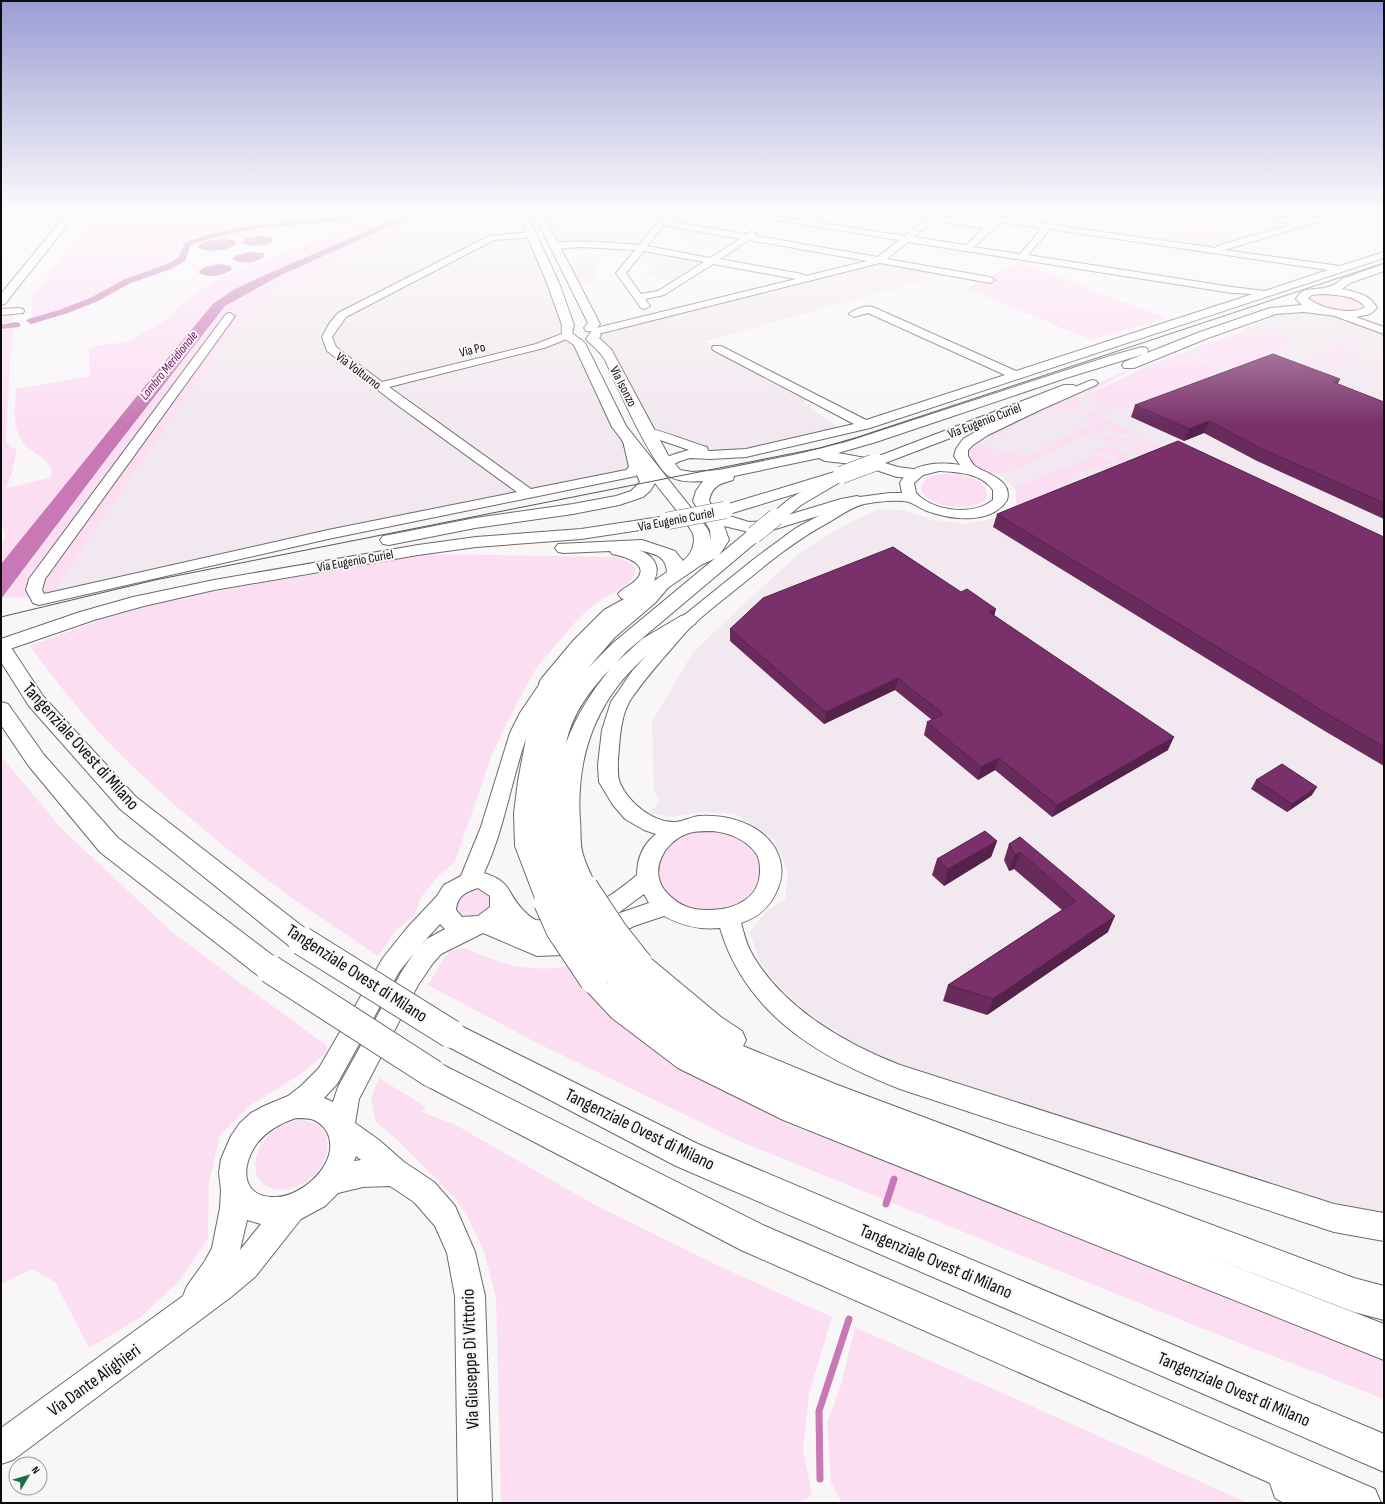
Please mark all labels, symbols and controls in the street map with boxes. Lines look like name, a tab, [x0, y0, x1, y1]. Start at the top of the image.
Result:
water label: Lambro Meridionale	[136, 328, 201, 403]
street label: Via Po	[458, 339, 487, 361]
street label: Via Volturno	[333, 349, 384, 393]
street label: Via Isonzo	[606, 363, 640, 409]
street label: Via Eugenio Curiel	[945, 400, 1023, 442]
street label: Via Eugenio Curiel	[637, 505, 716, 535]
street label: Via Eugenio Curiel	[316, 546, 395, 576]
street label: Tangenziale Ovest di Milano	[18, 678, 143, 814]
street label: Tangenziale Ovest di Milano	[282, 920, 431, 1027]
street label: Tangenziale Ovest di Milano	[561, 1084, 718, 1175]
street label: Tangenziale Ovest di Milano	[856, 1220, 1015, 1303]
street label: Via Giuseppe Di Vittorio	[458, 1288, 483, 1430]
street label: Via Dante Alighieri	[44, 1340, 145, 1421]
street label: Tangenziale Ovest di Milano	[1154, 1348, 1313, 1431]
north arrow	[8, 1456, 48, 1496]
text: N	[29, 1464, 42, 1477]

